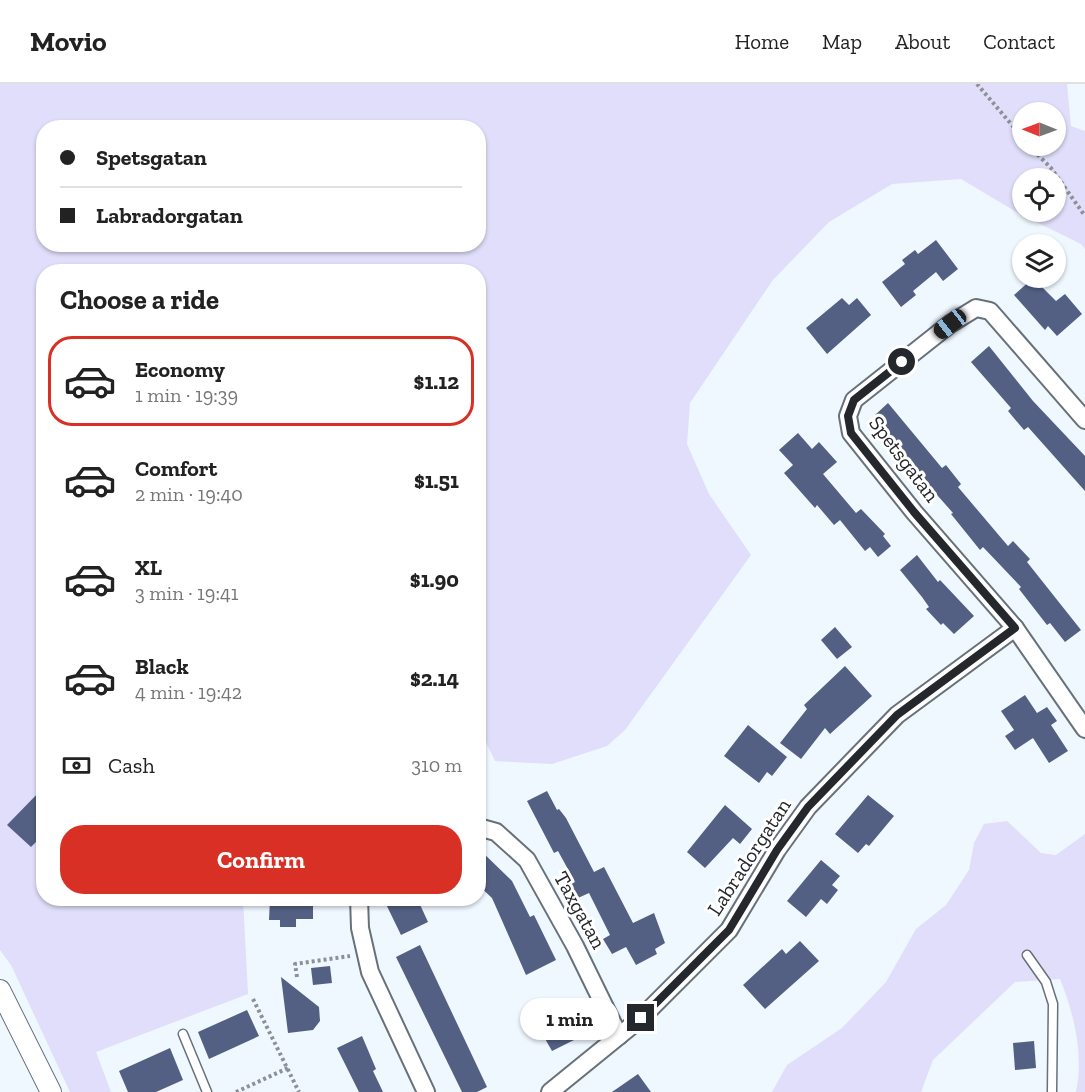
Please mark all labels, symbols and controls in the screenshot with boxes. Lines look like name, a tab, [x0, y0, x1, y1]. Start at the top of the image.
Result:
text: Movio	[30, 25, 107, 58]
text: Home	[735, 29, 789, 54]
text: Map	[822, 29, 862, 54]
text: About	[895, 29, 950, 54]
text: Contact	[983, 29, 1055, 54]
north arrow	[1012, 102, 1066, 156]
map controls	[1012, 102, 1066, 288]
text: Spetsgatan	[96, 144, 207, 171]
button: locate	[1012, 168, 1066, 222]
text: Labradorgatan	[96, 202, 243, 229]
button: layers	[1012, 234, 1066, 288]
text: Choose a ride	[60, 284, 219, 316]
car	[930, 306, 970, 342]
route start	[888, 348, 915, 375]
icon: car	[63, 354, 117, 408]
text: Economy	[135, 356, 225, 383]
text: $1.12	[414, 368, 459, 395]
text: 1 min · 19:39	[135, 383, 238, 407]
street label: Spetsgatan	[864, 411, 945, 507]
icon: car	[63, 453, 117, 507]
text: Comfort	[135, 455, 217, 482]
text: $1.51	[414, 467, 459, 494]
text: 2 min · 19:40	[135, 482, 243, 506]
icon: car	[63, 552, 117, 606]
text: XL	[135, 554, 162, 581]
text: $1.90	[410, 566, 459, 593]
text: 3 min · 19:41	[135, 581, 238, 605]
icon: car	[63, 651, 117, 705]
text: Black	[135, 653, 189, 680]
text: $2.14	[410, 665, 459, 692]
text: 4 min · 19:42	[135, 680, 242, 704]
icon: cash	[60, 749, 93, 782]
text: Cash	[108, 752, 155, 779]
text: 310 m	[411, 753, 462, 777]
street label: Labradorgatan	[701, 794, 796, 920]
button: Confirm	[60, 825, 462, 894]
street label: Taxgatan	[549, 867, 612, 953]
callout: 1 min	[521, 997, 620, 1039]
route end	[627, 1004, 654, 1031]
text: 1 min	[546, 1007, 593, 1031]

